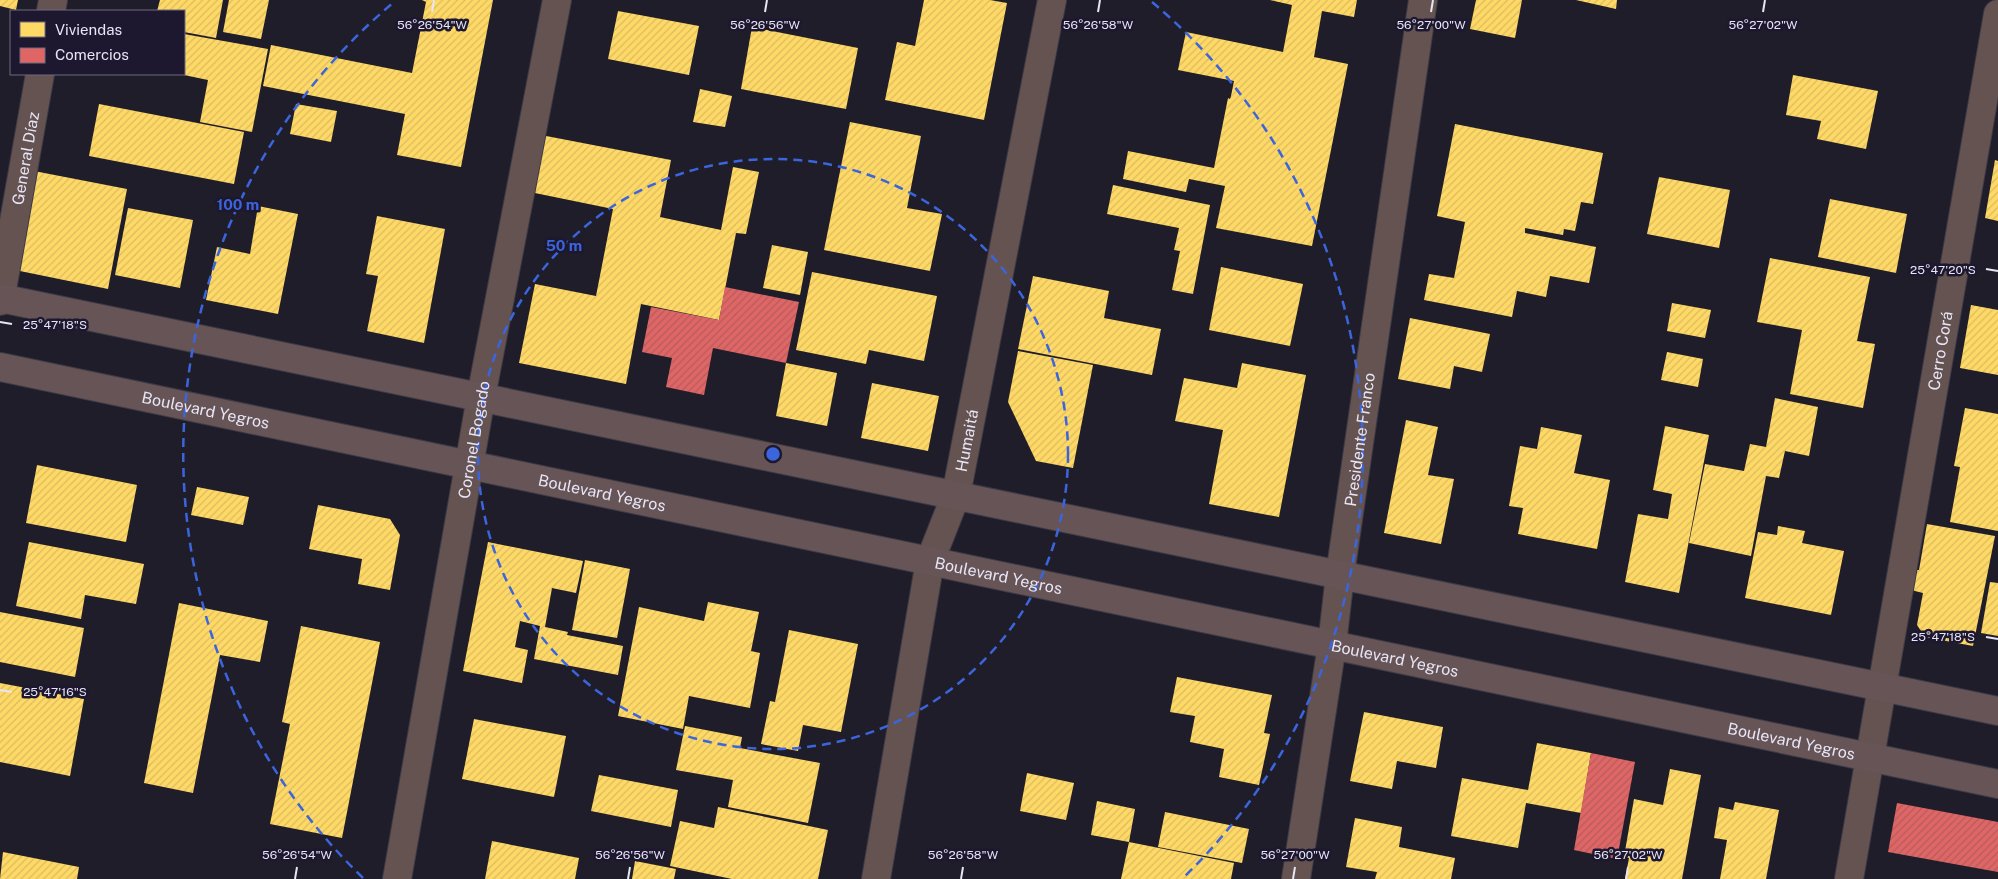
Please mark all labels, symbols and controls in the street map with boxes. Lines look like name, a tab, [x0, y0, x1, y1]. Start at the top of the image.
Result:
legend	[10, 10, 185, 75]
text: 56°26'54"W	[397, 18, 468, 32]
text: 56°26'56"W	[730, 18, 801, 32]
text: 56°26'58"W	[1063, 18, 1134, 32]
text: 56°27'00"W	[1396, 18, 1466, 32]
text: 56°27'02"W	[1728, 18, 1798, 32]
text: Viviendas	[55, 21, 122, 38]
text: Comercios	[55, 46, 129, 63]
street label: General Díaz	[8, 110, 43, 206]
text: 100 m	[217, 196, 259, 213]
text: 50 m	[546, 237, 582, 254]
text: 25°47'20"S	[1910, 263, 1976, 277]
street label: Cerro Corá	[1924, 310, 1957, 392]
text: 25°47'18"S	[23, 318, 87, 332]
street label: Presidente Franco	[1341, 371, 1379, 508]
street label: Coronel Bogado	[454, 379, 494, 500]
street label: Boulevard Yegros	[140, 388, 271, 433]
street label: Humaitá	[952, 408, 982, 474]
centre of rings	[764, 445, 782, 463]
street label: Boulevard Yegros	[536, 471, 667, 516]
street label: Boulevard Yegros	[933, 553, 1064, 598]
text: 25°47'18"S	[1911, 630, 1975, 644]
street label: Boulevard Yegros	[1329, 636, 1460, 681]
text: 25°47'16"S	[23, 685, 87, 699]
street label: Boulevard Yegros	[1726, 719, 1857, 764]
text: 56°26'54"W	[262, 848, 333, 862]
text: 56°26'56"W	[595, 848, 666, 862]
text: 56°26'58"W	[928, 848, 999, 862]
text: 56°27'00"W	[1260, 848, 1330, 862]
text: 56°27'02"W	[1593, 848, 1663, 862]

